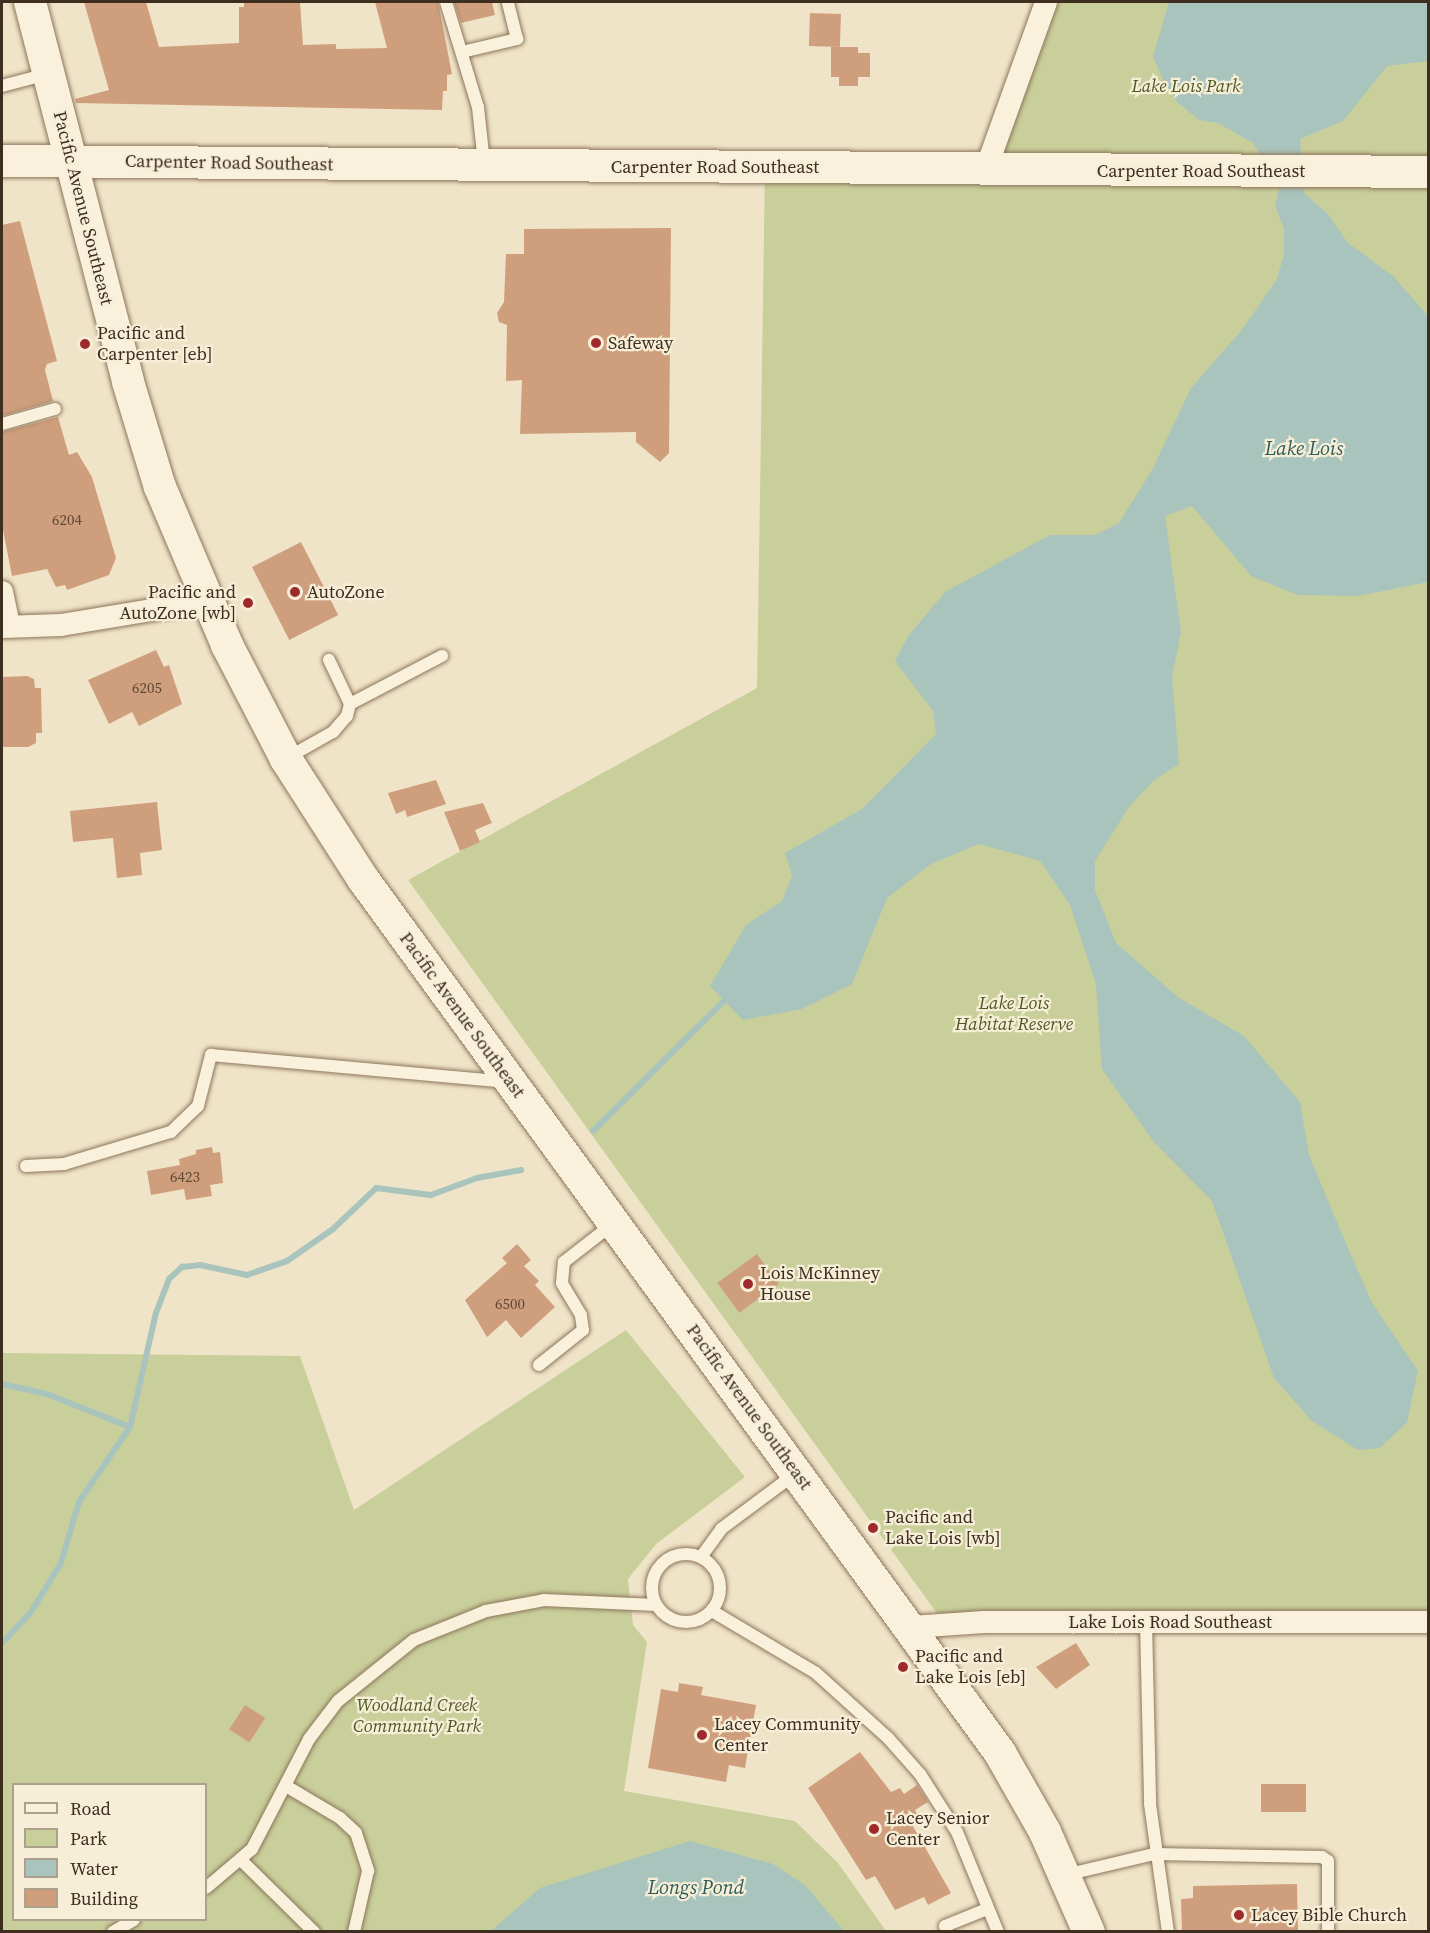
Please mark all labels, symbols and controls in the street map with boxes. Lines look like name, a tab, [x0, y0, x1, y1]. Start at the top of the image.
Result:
park label: Lake Lois Park	[1131, 75, 1241, 97]
street label: Pacific Avenue Southeast	[48, 109, 118, 307]
street label: Carpenter Road Southeast	[125, 150, 333, 176]
street label: Carpenter Road Southeast	[611, 156, 819, 178]
street label: Carpenter Road Southeast	[1097, 160, 1305, 182]
place label: Pacific and Carpenter [eb]	[97, 323, 213, 366]
place label: Safeway	[608, 332, 673, 354]
marker: Safeway	[589, 336, 603, 350]
marker: Pacific and Carpenter [eb]	[78, 337, 92, 351]
water label: Lake Lois	[1265, 436, 1343, 460]
house number: 6204	[52, 511, 82, 529]
place label: AutoZone	[307, 581, 385, 603]
place label: Pacific and AutoZone [wb]	[119, 582, 236, 624]
marker: AutoZone	[288, 585, 302, 599]
marker: Pacific and AutoZone [wb]	[241, 596, 255, 610]
house number: 6205	[132, 679, 162, 697]
street label: Pacific Avenue Southeast	[395, 928, 529, 1102]
park label: Lake Lois Habitat Reserve	[955, 993, 1073, 1036]
house number: 6423	[170, 1168, 200, 1186]
place label: Lois McKinney House	[760, 1263, 880, 1306]
marker: Lois McKinney House	[741, 1277, 755, 1291]
house number: 6500	[495, 1295, 525, 1313]
street label: Pacific Avenue Southeast	[682, 1320, 816, 1494]
place label: Pacific and Lake Lois [wb]	[885, 1507, 1000, 1550]
marker: Pacific and Lake Lois [wb]	[866, 1521, 880, 1535]
street label: Lake Lois Road Southeast	[1068, 1611, 1272, 1633]
place label: Pacific and Lake Lois [eb]	[915, 1646, 1026, 1688]
marker: Pacific and Lake Lois [eb]	[896, 1660, 910, 1674]
park label: Woodland Creek Community Park	[353, 1695, 481, 1738]
place label: Lacey Community Center	[714, 1714, 861, 1756]
marker: Lacey Community Center	[695, 1728, 709, 1742]
legend	[12, 1783, 207, 1921]
text: Road	[70, 1796, 111, 1821]
place label: Lacey Senior Center	[886, 1808, 989, 1850]
marker: Lacey Senior Center	[867, 1822, 881, 1836]
text: Park	[70, 1826, 107, 1851]
text: Water	[70, 1856, 118, 1881]
water label: Longs Pond	[648, 1875, 744, 1899]
text: Building	[70, 1886, 138, 1911]
place label: Lacey Bible Church	[1251, 1904, 1407, 1926]
marker: Lacey Bible Church	[1232, 1908, 1246, 1922]

